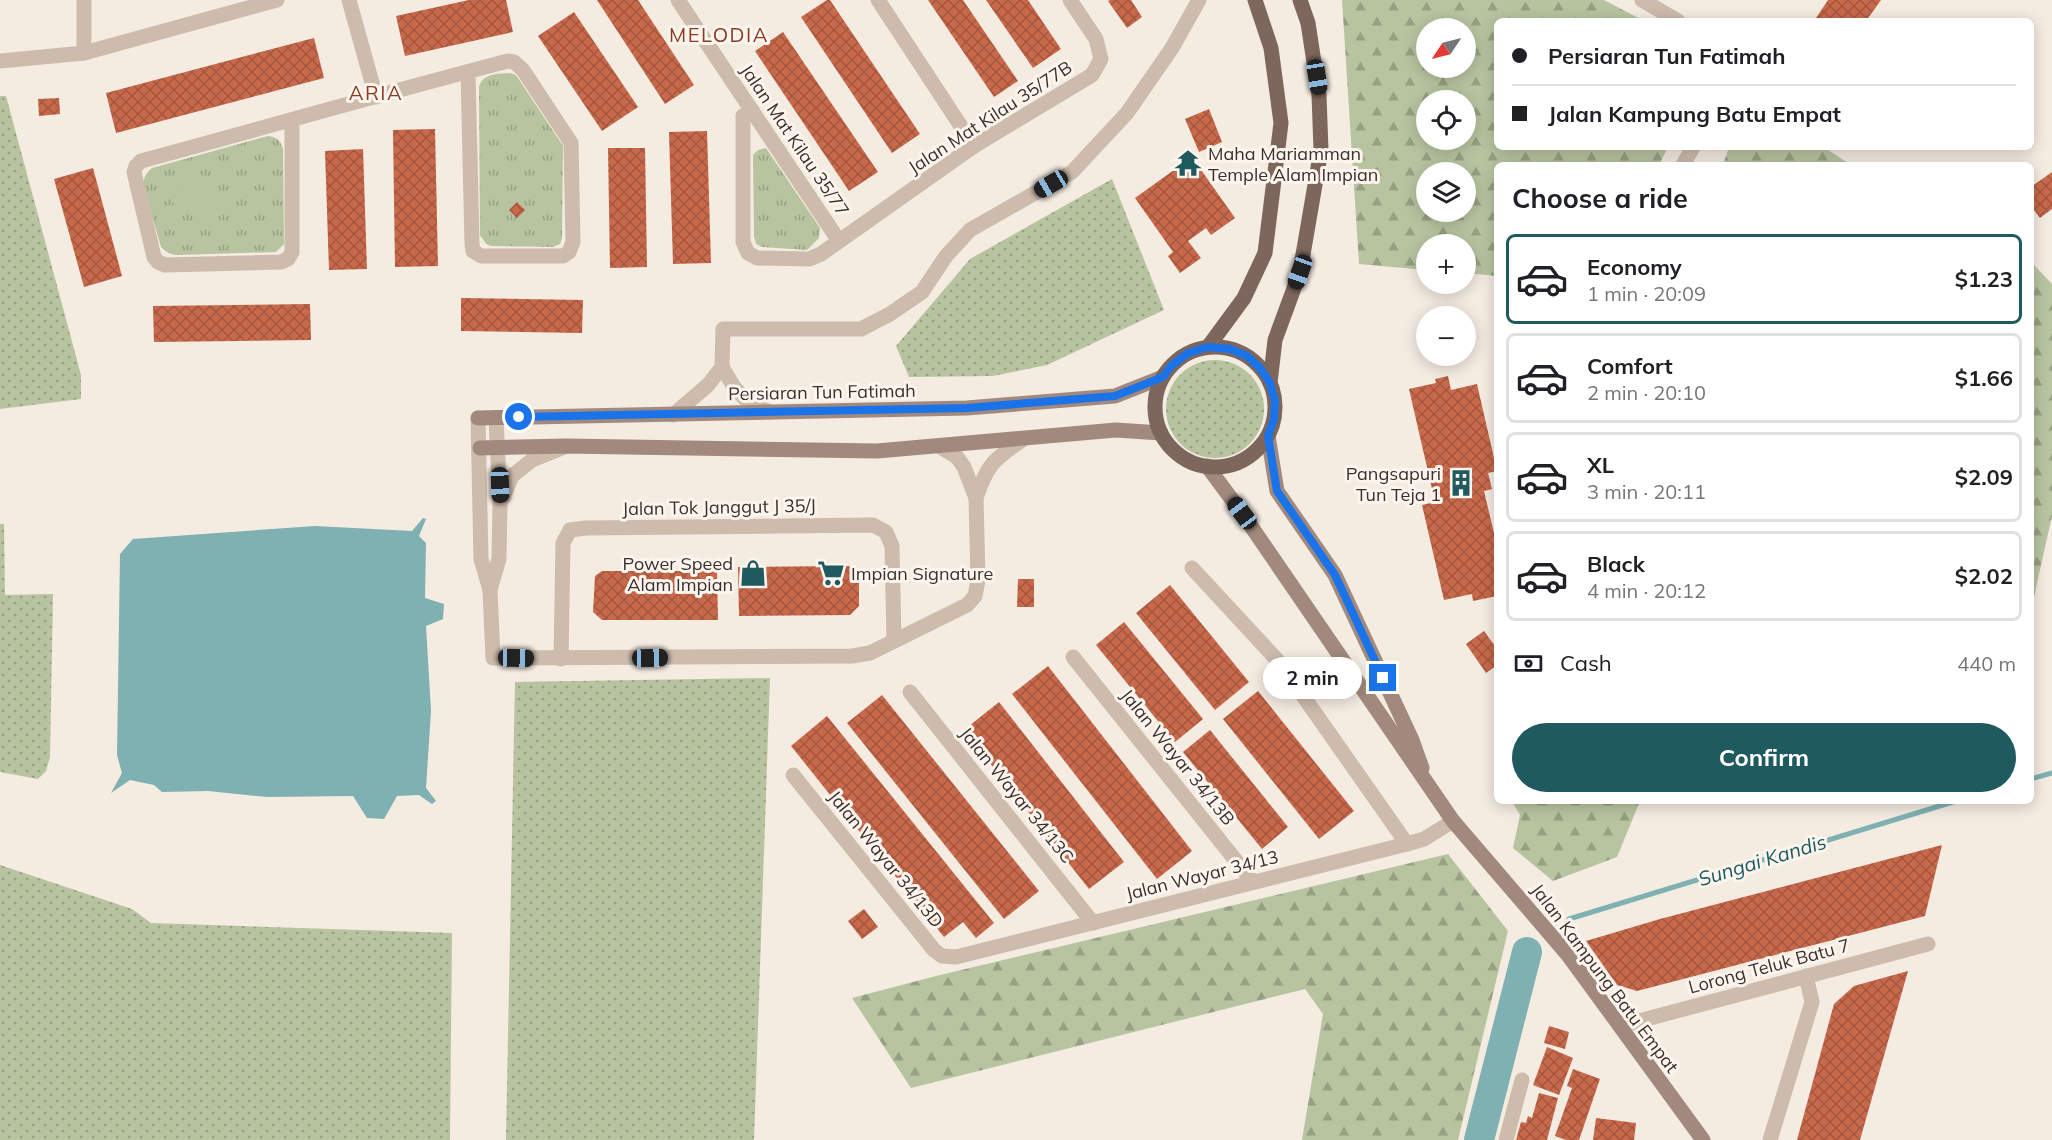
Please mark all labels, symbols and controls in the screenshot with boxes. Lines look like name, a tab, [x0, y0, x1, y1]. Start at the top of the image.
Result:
north arrow	[1416, 18, 1476, 78]
map controls	[1416, 18, 1476, 366]
district label: MELODIA	[669, 22, 769, 47]
text: Persiaran Tun Fatimah	[1548, 42, 1786, 70]
street label: Jalan Mat Kilau 35/77B	[904, 55, 1076, 179]
car	[1305, 58, 1329, 96]
street label: Jalan Mat Kilau 35/77	[736, 60, 854, 220]
district label: ARIA	[349, 80, 403, 105]
button: locate	[1416, 90, 1476, 150]
text: Jalan Kampung Batu Empat	[1548, 100, 1841, 128]
place label: Maha Mariamman Temple Alam Impian	[1208, 142, 1378, 186]
temple icon: Maha Mariamman Temple Alam Impian	[1173, 148, 1203, 178]
button: layers	[1416, 162, 1476, 222]
car	[1031, 167, 1071, 201]
text: Choose a ride	[1512, 181, 1688, 215]
button: +	[1416, 234, 1476, 294]
car	[1285, 252, 1315, 292]
icon: car	[1515, 252, 1569, 306]
text: Economy	[1587, 253, 1682, 281]
text: $1.23	[1955, 265, 2013, 293]
text: 1 min · 20:09	[1587, 281, 1706, 306]
button: −	[1416, 306, 1476, 366]
icon: car	[1515, 351, 1569, 405]
text: Comfort	[1587, 352, 1673, 380]
text: $1.66	[1955, 364, 2013, 392]
street label: Persiaran Tun Fatimah	[728, 379, 916, 405]
text: 2 min · 20:10	[1587, 380, 1706, 405]
route start	[505, 403, 532, 430]
icon: car	[1515, 450, 1569, 504]
text: XL	[1587, 451, 1614, 479]
place label: Pangsapuri Tun Teja 1	[1346, 462, 1441, 506]
text: $2.09	[1955, 463, 2013, 491]
car	[490, 467, 510, 503]
building icon: Pangsapuri Tun Teja 1	[1446, 468, 1476, 498]
text: 3 min · 20:11	[1587, 479, 1706, 504]
car	[1224, 493, 1260, 533]
street label: Jalan Tok Janggut J 35/J	[622, 494, 816, 520]
icon: car	[1515, 549, 1569, 603]
text: Black	[1587, 550, 1645, 578]
place label: Power Speed Alam Impian	[623, 552, 733, 596]
shop icon: Power Speed Alam Impian	[738, 558, 768, 588]
supermarket icon: Impian Signature	[816, 558, 846, 588]
place label: Impian Signature	[851, 562, 993, 585]
text: $2.02	[1955, 562, 2013, 590]
text: 4 min · 20:12	[1587, 578, 1706, 603]
icon: cash	[1512, 647, 1545, 680]
car	[498, 649, 534, 667]
car	[632, 649, 668, 667]
text: Cash	[1560, 649, 1612, 677]
text: 440 m	[1957, 651, 2016, 676]
callout: 2 min	[1263, 657, 1362, 699]
route end	[1369, 664, 1396, 691]
text: 2 min	[1286, 665, 1339, 690]
street label: Jalan Wayar 34/13B	[1116, 684, 1240, 830]
street label: Jalan Wayar 34/13C	[955, 722, 1079, 868]
button: Confirm	[1512, 723, 2016, 792]
street label: Jalan Wayar 34/13D	[824, 786, 948, 932]
water label: Sungai Kandis	[1695, 829, 1829, 891]
street label: Jalan Wayar 34/13	[1123, 845, 1281, 905]
street label: Jalan Kampung Batu Empat	[1526, 879, 1684, 1077]
street label: Lorong Teluk Batu 7	[1686, 933, 1852, 999]

